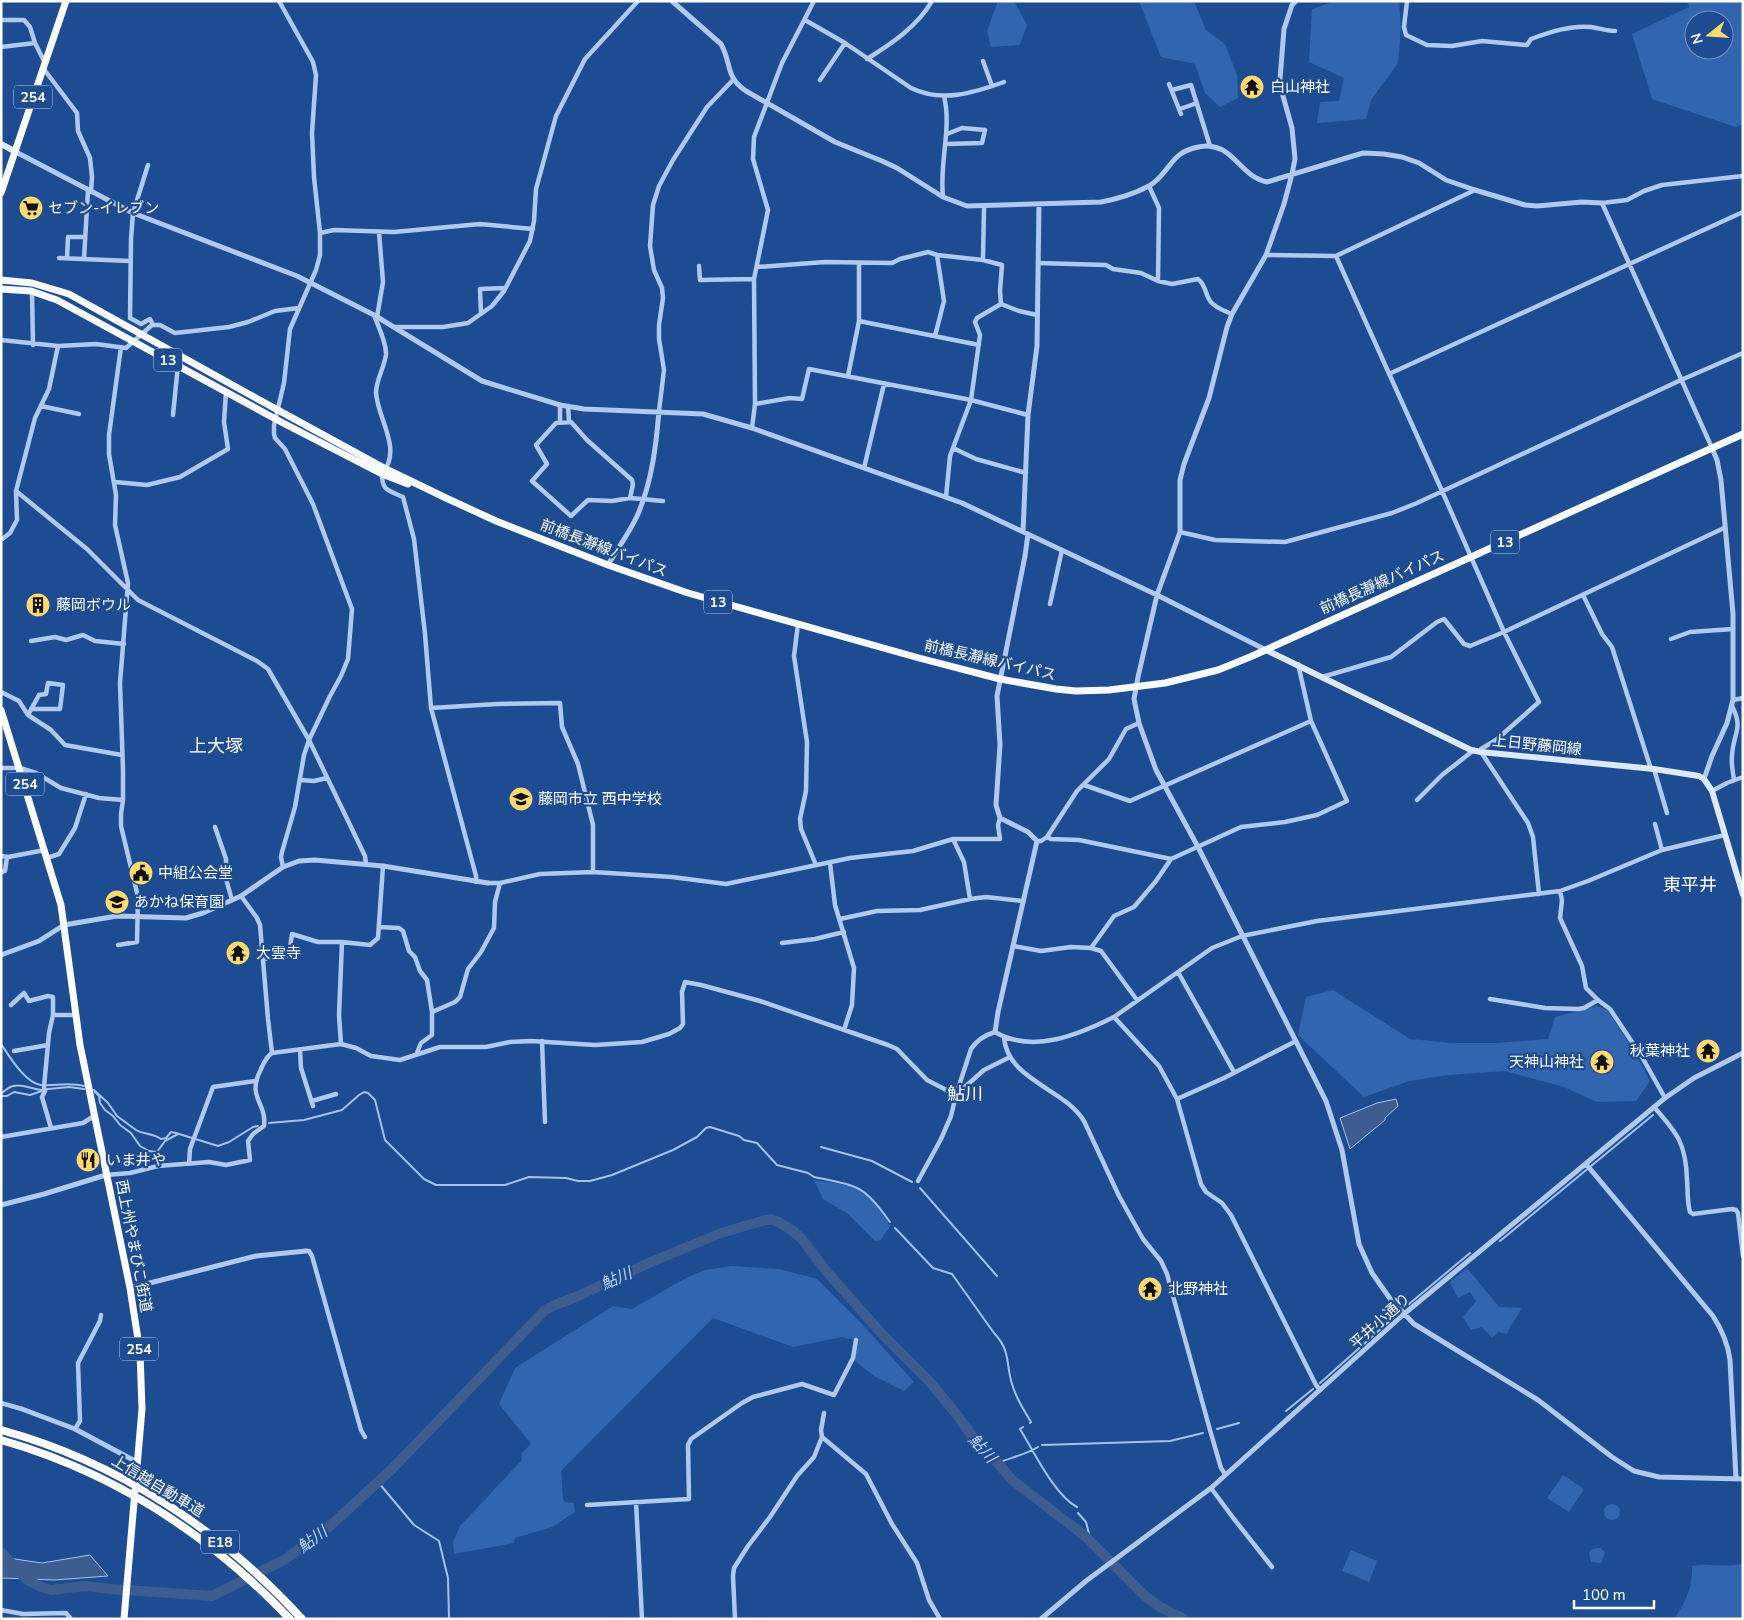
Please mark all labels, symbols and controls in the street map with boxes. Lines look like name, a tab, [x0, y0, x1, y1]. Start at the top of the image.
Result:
north arrow	[1684, 10, 1734, 60]
text: N	[1686, 31, 1708, 46]
temple icon: 白山神社	[1239, 74, 1265, 100]
place label: 白山神社	[1270, 77, 1330, 97]
road number: 254	[14, 85, 52, 108]
supermarket icon: セブン-イレブン	[18, 195, 44, 221]
place label: セブン-イレブン	[48, 198, 159, 218]
road number: 13	[154, 348, 182, 372]
street label: 前橋長瀞線バイパス	[538, 515, 670, 581]
road number: 13	[1491, 530, 1519, 554]
street label: 前橋長瀞線バイパス	[1316, 545, 1448, 619]
road number: 13	[704, 590, 732, 614]
building icon: 藤岡ボウル	[25, 592, 51, 618]
place label: 藤岡ボウル	[56, 595, 131, 615]
street label: 前橋長瀞線バイパス	[922, 635, 1058, 685]
street label: 上日野藤岡線	[1491, 730, 1583, 760]
district label: 上大塚	[189, 734, 243, 758]
road number: 254	[6, 772, 44, 796]
school or university icon: 藤岡市立 西中学校	[508, 786, 534, 812]
place label: 藤岡市立 西中学校	[538, 789, 662, 809]
public building icon: 中組公会堂	[128, 860, 154, 886]
place label: 中組公会堂	[158, 863, 233, 883]
district label: 東平井	[1663, 873, 1717, 897]
school or university icon: あかね保育園	[104, 889, 130, 915]
place label: あかね保育園	[134, 892, 224, 912]
temple icon: 大雲寺	[225, 940, 251, 966]
place label: 大雲寺	[256, 943, 301, 963]
temple icon: 秋葉神社	[1695, 1038, 1721, 1064]
place label: 秋葉神社	[1630, 1041, 1690, 1061]
temple icon: 天神山神社	[1589, 1049, 1615, 1075]
place label: 天神山神社	[1509, 1052, 1584, 1072]
district label: 鮎川	[947, 1082, 983, 1106]
restaurant icon: いま井や	[75, 1147, 101, 1173]
place label: いま井や	[106, 1150, 166, 1170]
street label: 西上州やまびこ街道	[111, 1178, 157, 1314]
water label: 鮎川	[597, 1262, 637, 1295]
temple icon: 北野神社	[1137, 1276, 1163, 1302]
place label: 北野神社	[1168, 1279, 1228, 1299]
street label: 平井小通り	[1345, 1288, 1415, 1354]
road number: 254	[120, 1338, 158, 1360]
water label: 鮎川	[963, 1429, 1002, 1469]
street label: 上信越自動車道	[108, 1450, 208, 1522]
water label: 鮎川	[293, 1520, 334, 1558]
road number: E18	[201, 1530, 239, 1554]
scale bar	[1574, 1578, 1654, 1610]
text: 100 m	[1582, 1585, 1626, 1605]

